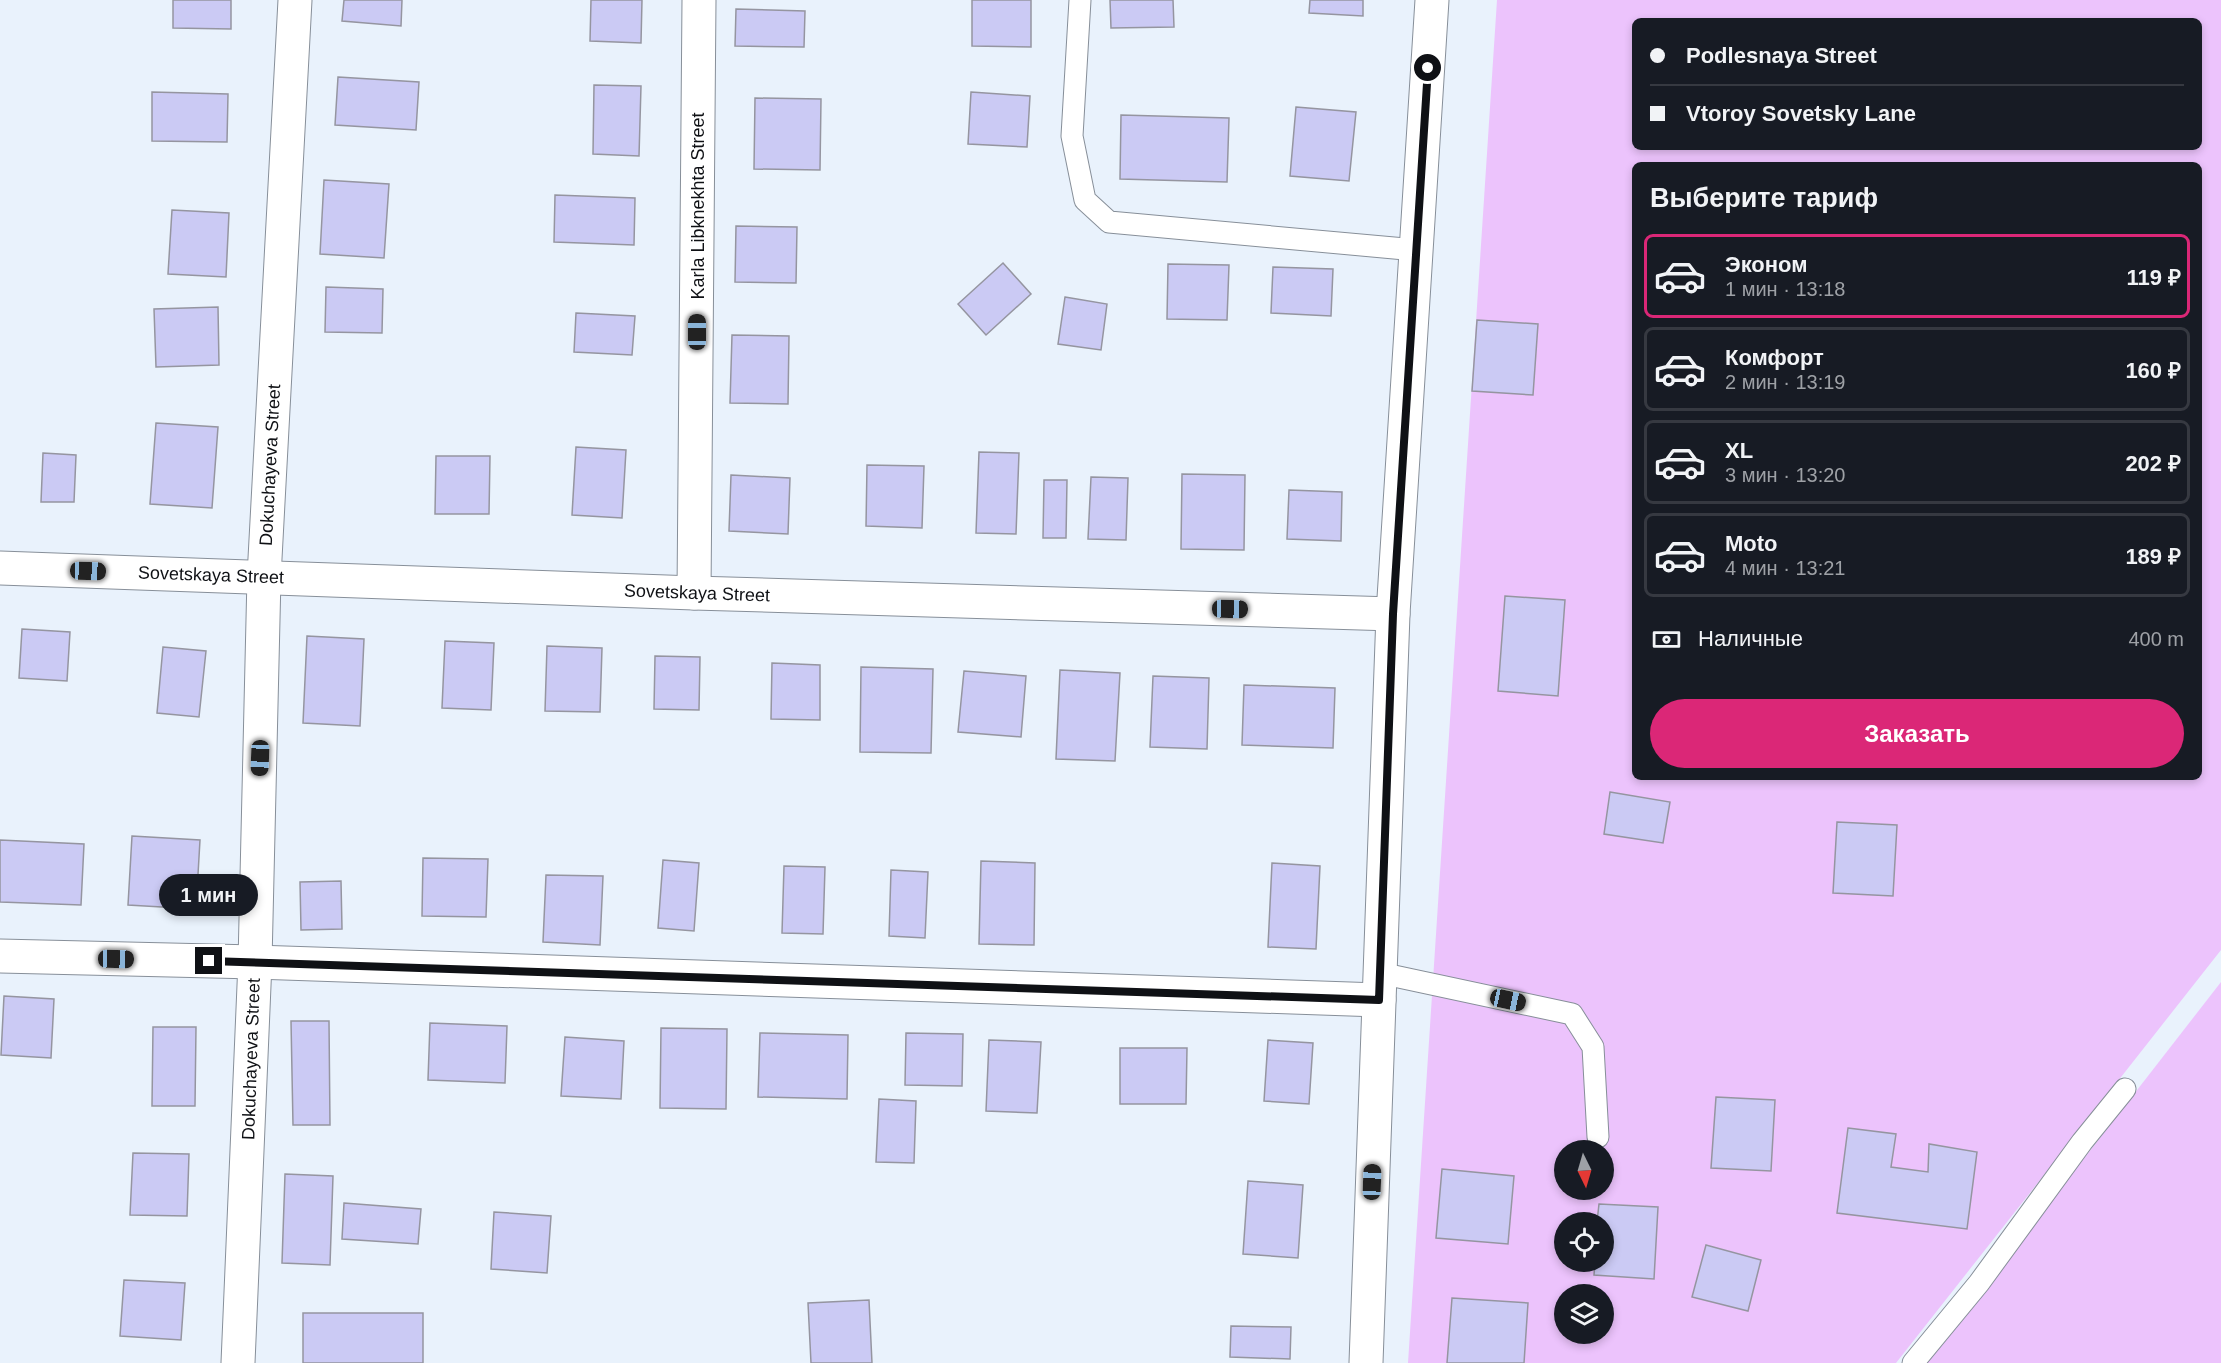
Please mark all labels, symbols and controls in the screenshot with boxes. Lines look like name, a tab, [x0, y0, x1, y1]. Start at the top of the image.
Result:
text: Podlesnaya Street	[1686, 43, 1877, 68]
route start	[1414, 54, 1441, 81]
text: Vtoroy Sovetsky Lane	[1686, 101, 1916, 126]
street label: Karla Libknekhta Street	[688, 112, 708, 300]
text: Выберите тариф	[1650, 183, 1878, 213]
icon: car	[1653, 249, 1707, 303]
text: Эконом	[1725, 252, 1808, 277]
text: 119 ₽	[2127, 265, 2181, 290]
text: 1 мин · 13:18	[1725, 278, 1845, 300]
car	[688, 314, 706, 350]
icon: car	[1653, 342, 1707, 396]
text: Комфорт	[1725, 345, 1824, 370]
text: 160 ₽	[2125, 358, 2181, 383]
text: 2 мин · 13:19	[1725, 371, 1845, 393]
street label: Dokuchayeva Street	[256, 384, 284, 546]
icon: car	[1653, 435, 1707, 489]
text: XL	[1725, 438, 1753, 463]
text: 202 ₽	[2125, 451, 2181, 476]
text: 3 мин · 13:20	[1725, 464, 1845, 486]
icon: car	[1653, 528, 1707, 582]
text: Moto	[1725, 531, 1778, 556]
text: 189 ₽	[2125, 544, 2181, 569]
text: 4 мин · 13:21	[1725, 557, 1845, 579]
car	[70, 561, 106, 581]
street label: Sovetskaya Street	[138, 562, 284, 588]
street label: Sovetskaya Street	[624, 580, 770, 606]
car	[1212, 600, 1248, 618]
icon: cash	[1650, 623, 1683, 656]
text: Наличные	[1698, 626, 1803, 651]
text: 400 m	[2128, 628, 2184, 650]
button: Заказать	[1650, 699, 2184, 768]
car	[250, 740, 270, 776]
callout: 1 мин	[160, 874, 258, 916]
text: 1 мин	[181, 884, 236, 906]
route end	[195, 947, 222, 974]
car	[98, 950, 134, 968]
street label: Dokuchayeva Street	[238, 978, 264, 1140]
car	[1489, 987, 1527, 1013]
north arrow	[1554, 1140, 1614, 1200]
map controls	[1554, 1140, 1614, 1344]
car	[1362, 1164, 1382, 1200]
button: locate	[1554, 1212, 1614, 1272]
button: layers	[1554, 1284, 1614, 1344]

